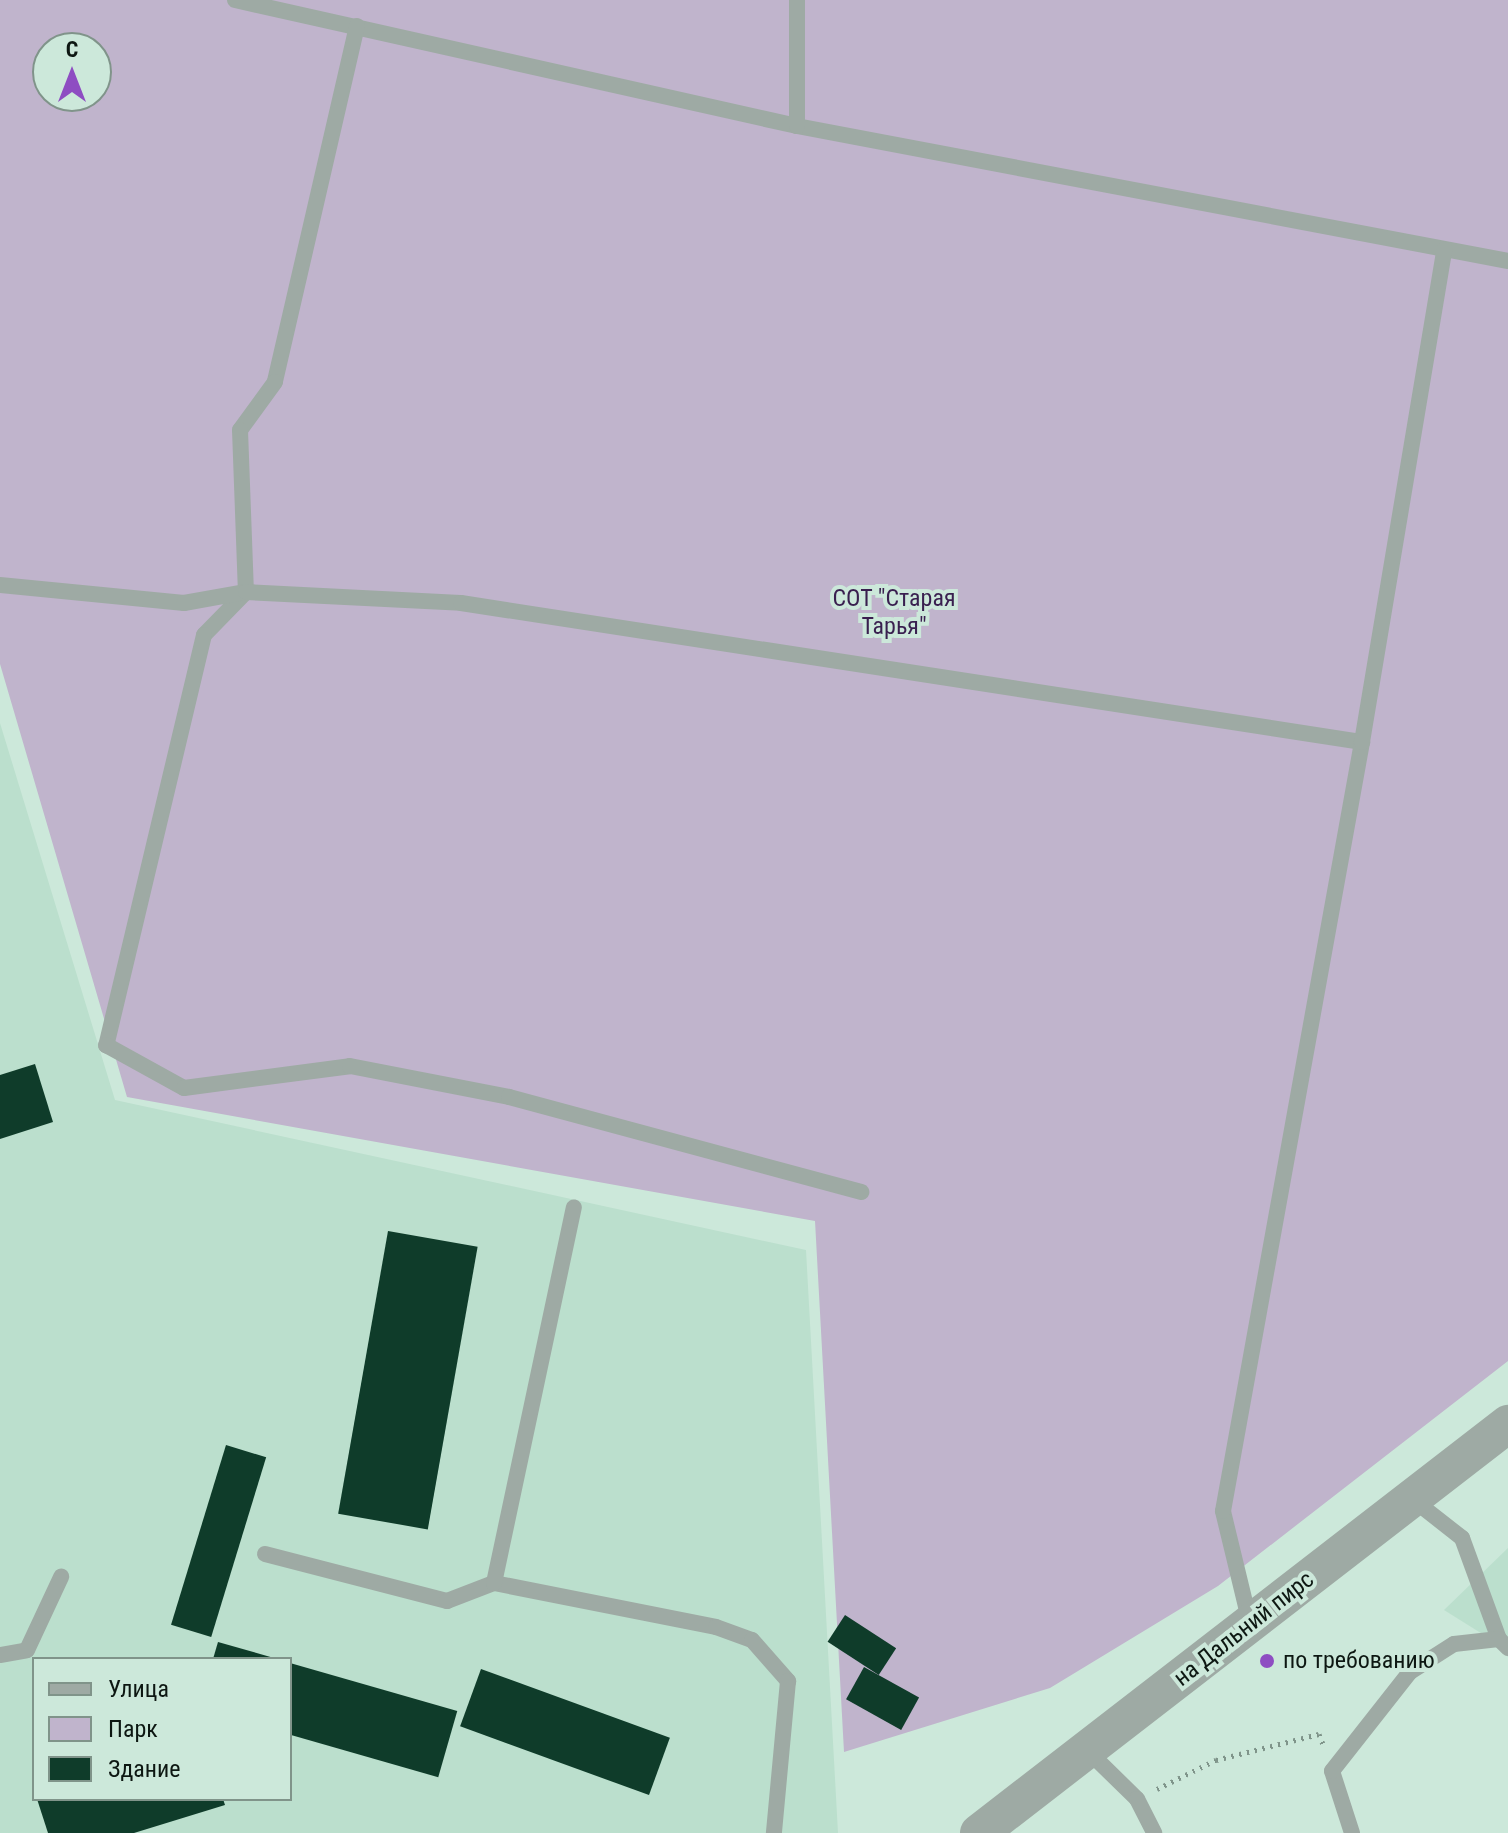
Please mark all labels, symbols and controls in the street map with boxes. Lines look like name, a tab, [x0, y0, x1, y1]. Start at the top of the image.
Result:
north arrow	[32, 32, 112, 112]
text: С	[66, 37, 78, 62]
park label: СОТ "Старая Тарья"	[832, 585, 956, 641]
street label: на Дальний пирс	[1168, 1565, 1320, 1693]
place label: по требованию	[1283, 1647, 1435, 1675]
marker: по требованию	[1258, 1652, 1276, 1670]
legend	[32, 1657, 292, 1801]
text: Улица	[108, 1675, 169, 1703]
text: Парк	[108, 1715, 158, 1743]
text: Здание	[108, 1755, 180, 1783]

